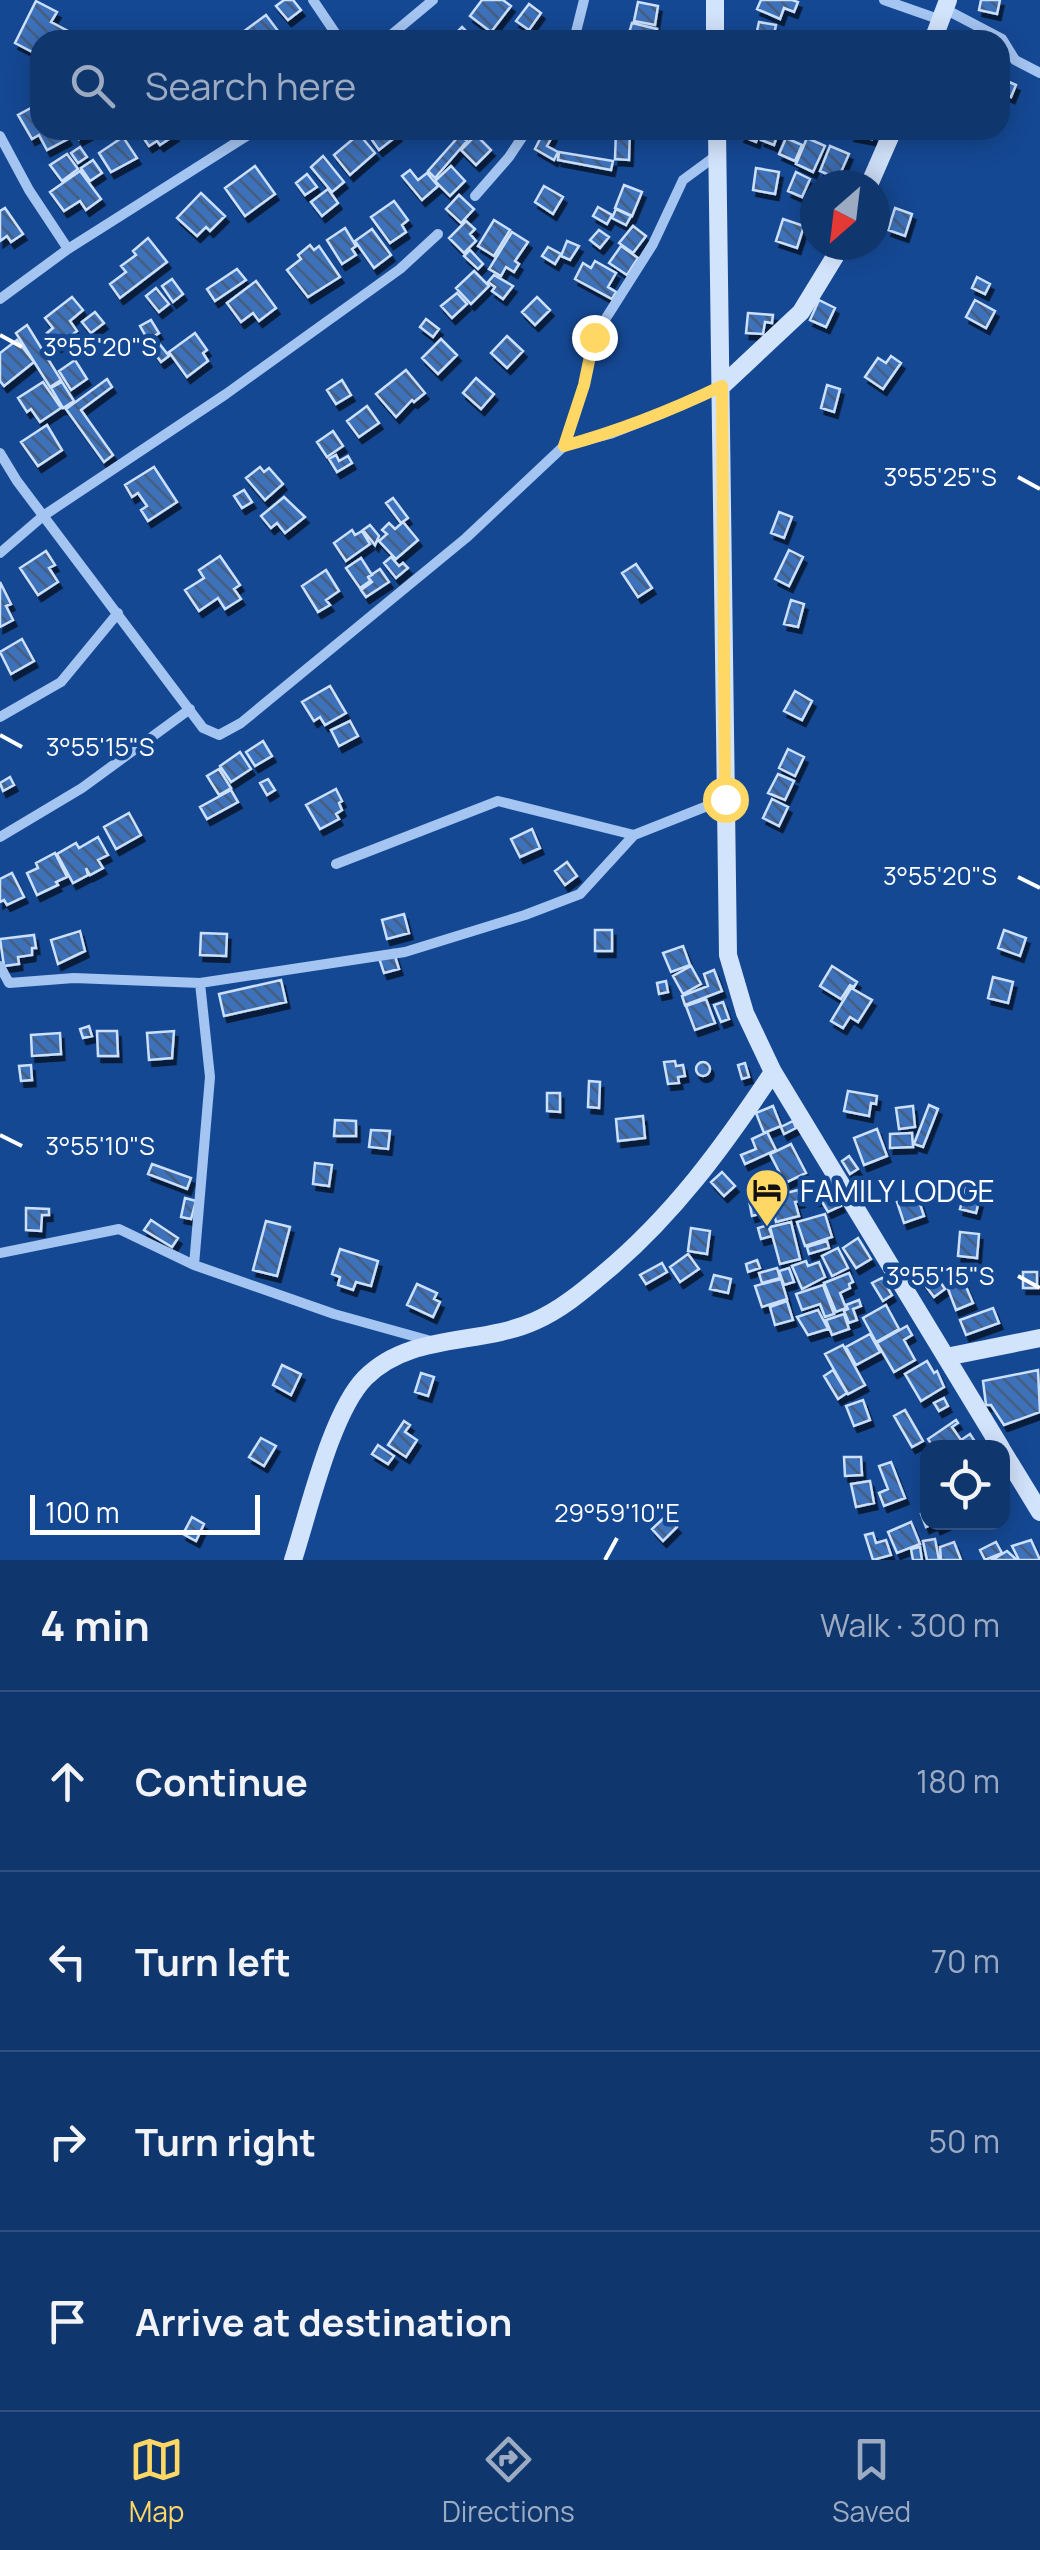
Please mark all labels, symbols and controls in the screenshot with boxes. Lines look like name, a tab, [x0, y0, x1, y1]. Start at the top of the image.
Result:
search box	[30, 30, 1010, 140]
icon: search	[65, 58, 120, 113]
text: Search here	[145, 59, 356, 111]
north arrow	[800, 170, 890, 260]
route end	[572, 315, 618, 361]
text: 3°55'20"S	[43, 329, 157, 364]
text: 3°55'25"S	[883, 459, 997, 494]
text: 3°55'15"S	[46, 729, 154, 764]
route start	[703, 777, 749, 823]
text: 3°55'20"S	[883, 858, 997, 893]
text: 3°55'10"S	[45, 1128, 155, 1163]
hotel icon: FAMILY LODGE	[744, 1167, 790, 1228]
place label: FAMILY LODGE	[800, 1170, 995, 1211]
text: 3°55'15"S	[886, 1258, 994, 1293]
map controls	[920, 1440, 1010, 1530]
button: locate	[920, 1440, 1010, 1530]
scale bar	[30, 1490, 260, 1534]
text: 100 m	[45, 1493, 119, 1531]
text: 29°59'10"E	[554, 1495, 680, 1530]
text: 4 min	[40, 1596, 150, 1654]
text: Walk · 300 m	[820, 1603, 1000, 1647]
icon: ahead	[40, 1754, 95, 1809]
text: Continue	[135, 1755, 308, 1807]
text: 180 m	[916, 1759, 1000, 1803]
icon: left	[40, 1934, 95, 1989]
text: Turn left	[135, 1935, 291, 1987]
text: 70 m	[931, 1939, 1000, 1983]
icon: right	[40, 2114, 95, 2169]
text: Turn right	[135, 2115, 316, 2167]
text: 50 m	[928, 2119, 1000, 2163]
icon: arrive	[40, 2294, 95, 2349]
text: Arrive at destination	[135, 2295, 512, 2347]
tab: Map	[129, 2432, 184, 2530]
tab: Directions	[442, 2432, 575, 2530]
tab: Saved	[832, 2432, 911, 2530]

